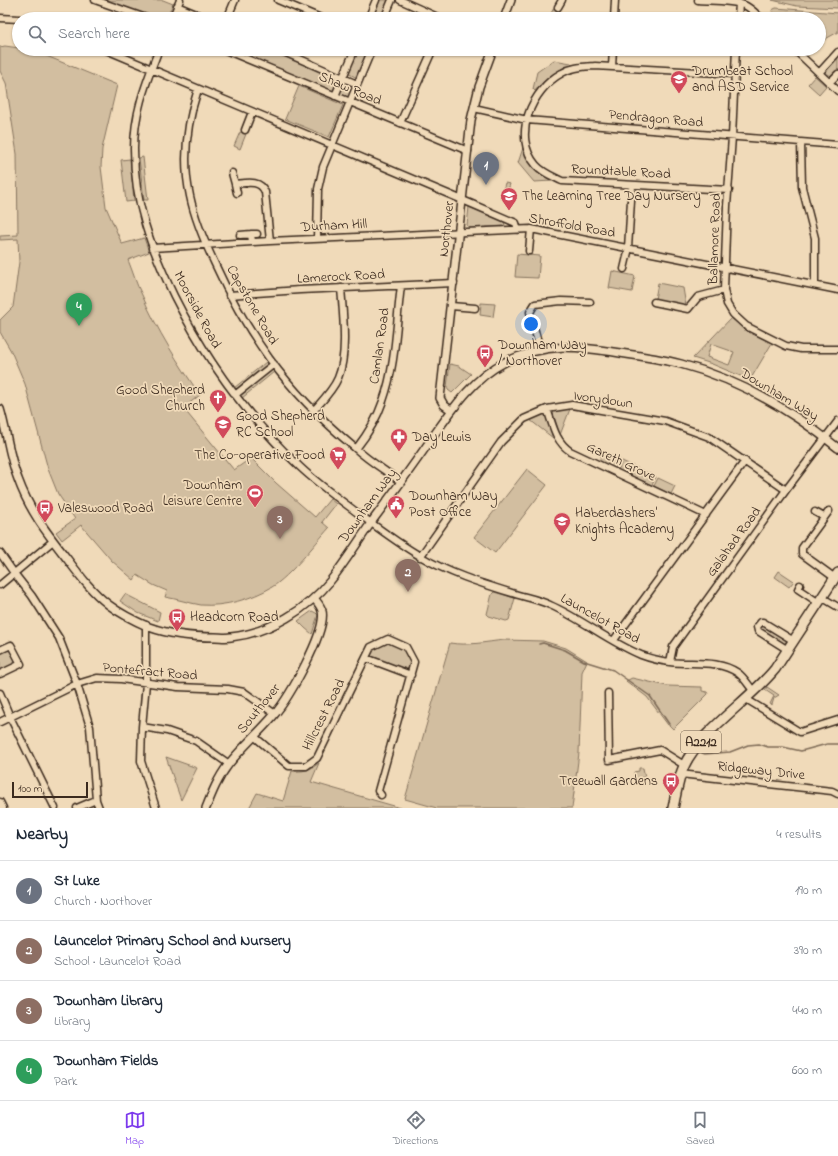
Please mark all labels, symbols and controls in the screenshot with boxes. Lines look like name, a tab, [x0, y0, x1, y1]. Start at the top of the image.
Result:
search box	[12, 12, 826, 56]
icon: search	[26, 23, 48, 45]
text: Search here	[58, 23, 130, 45]
place label: Drumbeat School and ASD Service	[691, 61, 793, 98]
street label: Shaw Road	[315, 66, 385, 112]
school or university icon: Drumbeat School and ASD Service	[669, 69, 689, 94]
street label: Pendragon Road	[608, 104, 704, 135]
pin: 1	[473, 152, 499, 185]
street label: Roundtable Road	[571, 159, 671, 185]
school or university icon: The Learning Tree Day Nursery	[499, 186, 519, 211]
place label: The Learning Tree Day Nursery	[522, 186, 701, 208]
street label: Ballamore Road	[703, 193, 727, 286]
street label: Northover	[434, 199, 460, 258]
street label: Shroffold Road	[527, 208, 617, 244]
street label: Durham Hill	[299, 214, 368, 238]
street label: Capstone Road	[221, 261, 283, 349]
street label: Lamerock Road	[297, 264, 386, 290]
street label: Moorside Road	[168, 267, 226, 353]
pin: 4	[66, 293, 92, 326]
street label: Camlan Road	[364, 306, 396, 386]
your location	[521, 314, 541, 334]
place label: Downham Way / Northover	[497, 335, 587, 372]
bus stop icon: Downham Way / Northover	[475, 343, 495, 368]
street label: Downham Way	[734, 363, 822, 428]
place label: Good Shepherd Church	[116, 380, 205, 417]
street label: Ivorydown	[572, 385, 634, 416]
church icon: Good Shepherd Church	[208, 388, 228, 413]
place label: Good Shepherd RC School	[236, 406, 325, 443]
school or university icon: Good Shepherd RC School	[213, 414, 233, 439]
pharmacy icon: Day Lewis	[389, 427, 409, 452]
place label: Day Lewis	[411, 427, 471, 449]
street label: Gareth Grove	[583, 437, 660, 488]
place label: The Co-operative Food	[194, 445, 325, 466]
supermarket icon: The Co-operative Food	[328, 445, 348, 470]
street label: Downham Way	[333, 464, 403, 549]
place label: Downham Leisure Centre	[163, 475, 243, 512]
sports icon: Downham Leisure Centre	[245, 483, 265, 508]
place label: Downham Way Post Office	[408, 486, 498, 523]
public building icon: Downham Way Post Office	[386, 494, 406, 519]
bus stop icon: Valeswood Road	[35, 498, 55, 523]
place label: Valeswood Road	[57, 498, 153, 519]
street label: Galahad Road	[701, 502, 767, 581]
place label: Haberdashers' Knights Academy	[575, 503, 674, 541]
pin: 3	[267, 506, 293, 539]
school or university icon: Haberdashers' Knights Academy	[552, 511, 572, 536]
pin: 2	[395, 559, 421, 592]
street label: Launcelot Road	[556, 588, 644, 650]
bus stop icon: Headcorn Road	[167, 607, 187, 632]
place label: Headcorn Road	[190, 607, 279, 628]
street label: Pontefract Road	[102, 657, 198, 687]
street label: Hillcrest Road	[297, 675, 351, 755]
street label: Southover	[232, 679, 286, 739]
road number: A2212	[681, 731, 721, 753]
street label: Ridgeway Drive	[716, 756, 807, 787]
place label: Treewall Gardens	[559, 771, 658, 792]
bus stop icon: Treewall Gardens	[661, 771, 681, 796]
scale bar	[12, 780, 88, 799]
text: 100 m	[18, 781, 42, 797]
text: Nearby	[16, 822, 68, 847]
text: 4 results	[776, 825, 822, 844]
text: St Luke	[54, 870, 100, 892]
text: 1	[27, 881, 31, 900]
text: 190 m	[795, 881, 822, 900]
text: Church · Northover	[54, 892, 152, 911]
text: Launcelot Primary School and Nursery	[54, 930, 291, 952]
text: 2	[26, 941, 32, 960]
text: 390 m	[794, 941, 822, 960]
text: School · Launcelot Road	[54, 952, 181, 971]
text: Downham Library	[54, 990, 163, 1012]
text: 3	[26, 1001, 32, 1020]
text: 440 m	[792, 1001, 822, 1020]
text: Library	[54, 1012, 90, 1031]
text: Downham Fields	[54, 1050, 158, 1072]
text: 4	[26, 1061, 32, 1080]
text: 600 m	[792, 1061, 822, 1080]
text: Park	[54, 1072, 78, 1091]
tab: Map	[124, 1109, 146, 1149]
tab: Directions	[393, 1109, 438, 1149]
tab: Saved	[686, 1109, 714, 1149]

